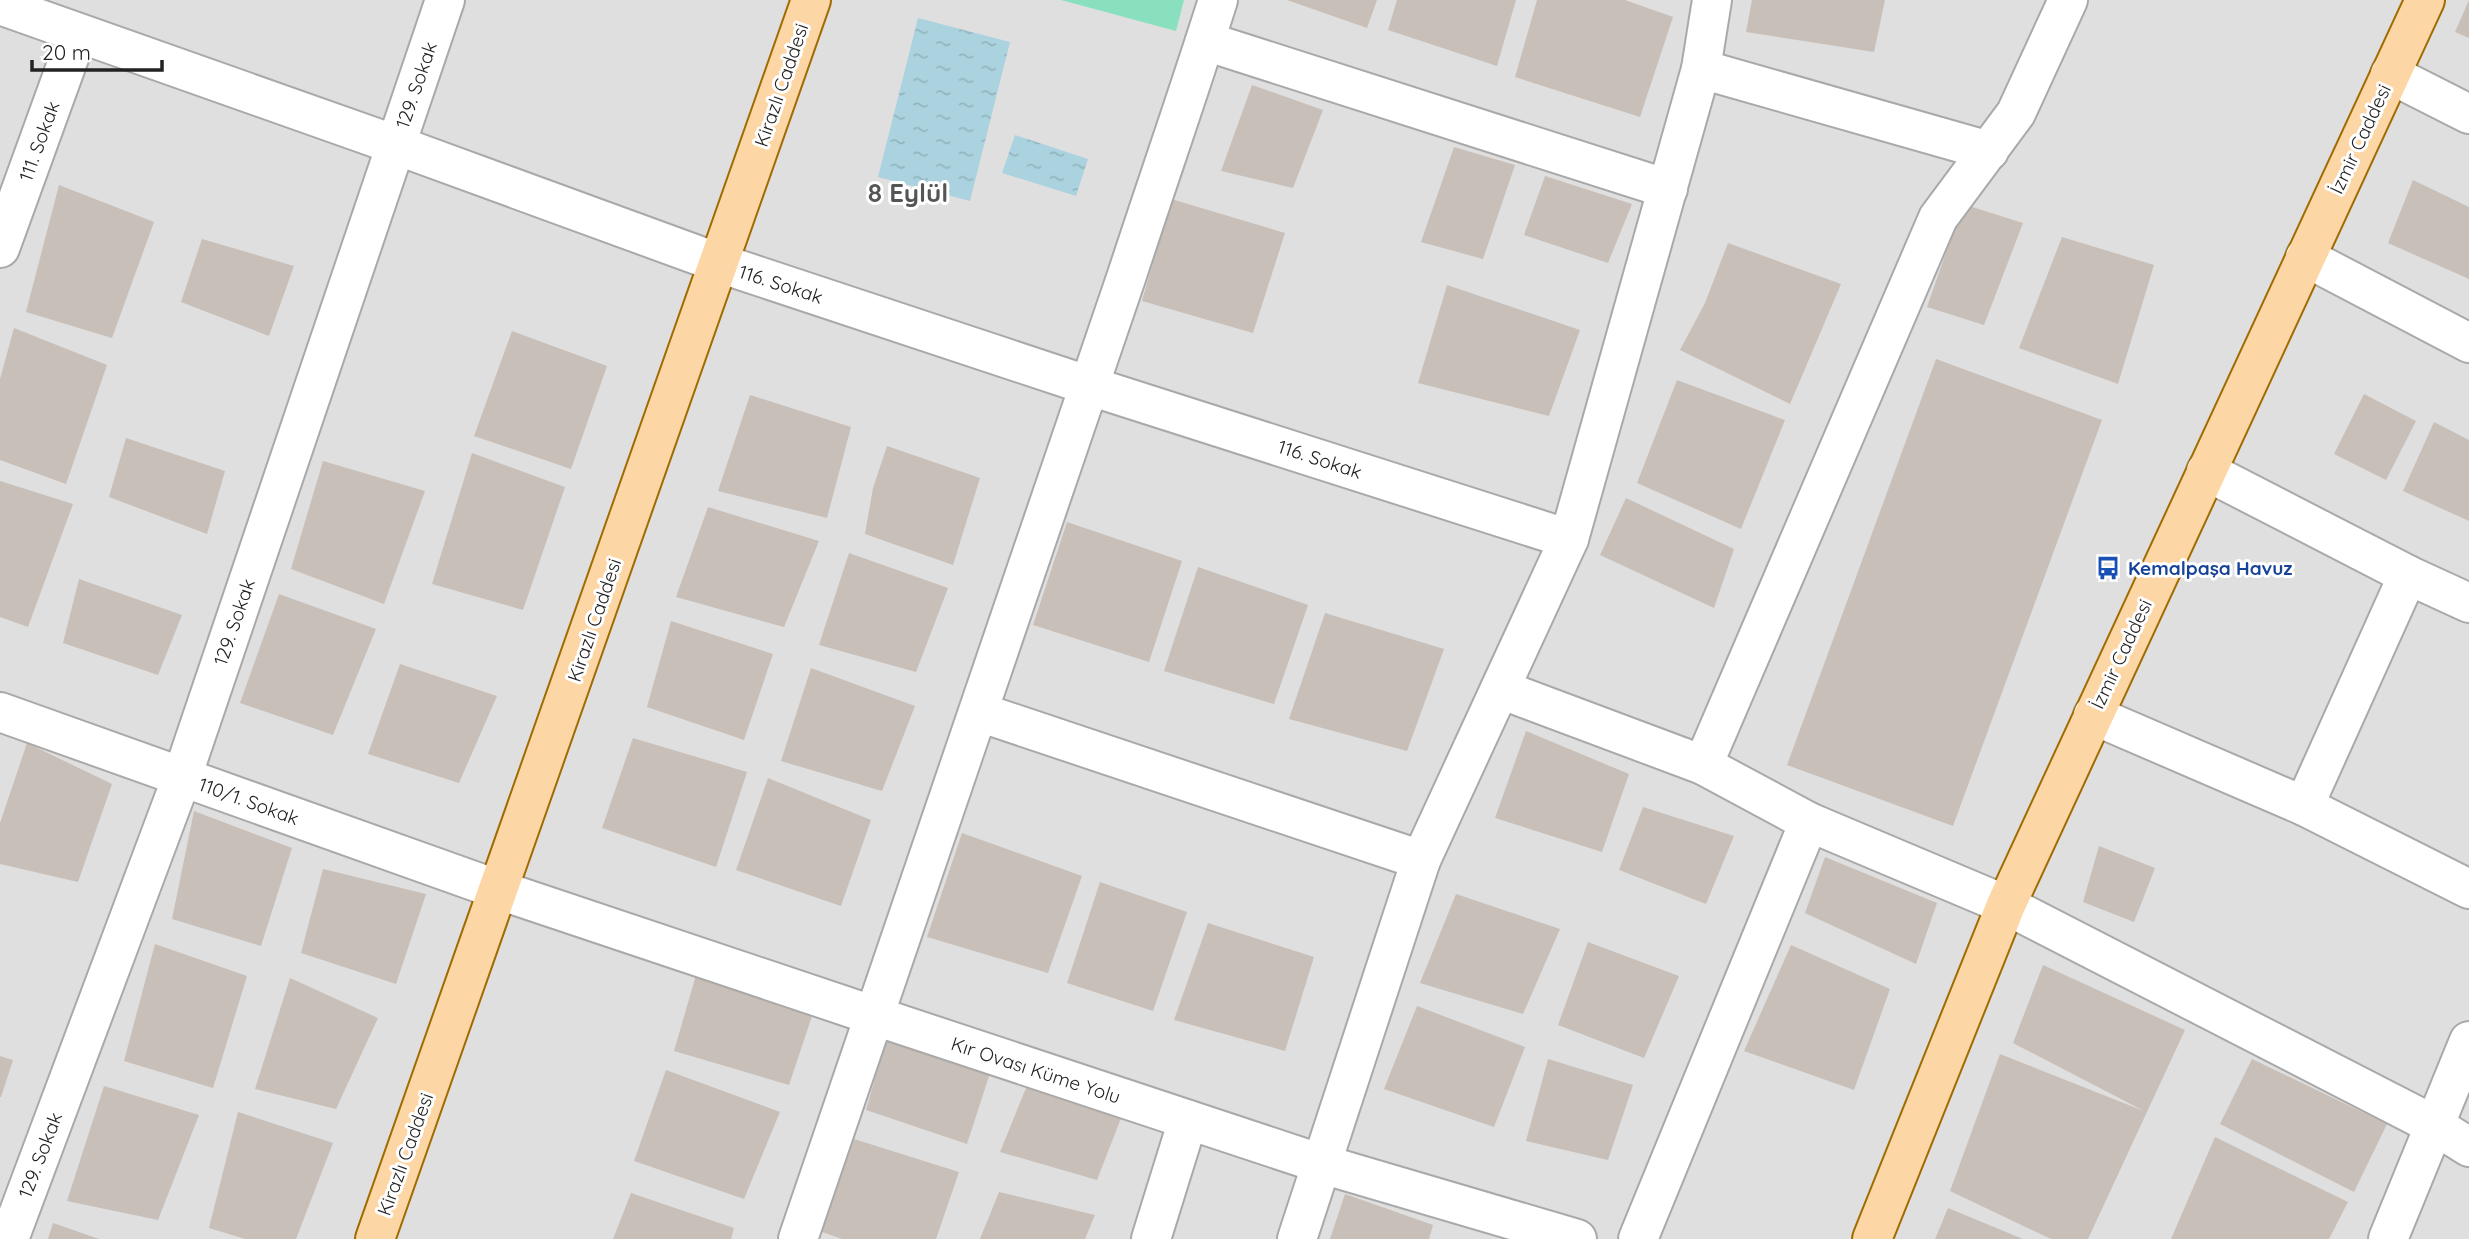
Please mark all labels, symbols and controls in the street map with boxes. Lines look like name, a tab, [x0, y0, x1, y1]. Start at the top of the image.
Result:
street label: Kirazlı Caddesi	[749, 20, 813, 150]
scale bar	[32, 28, 161, 72]
text: 20 m	[42, 39, 91, 65]
street label: 129. Sokak	[390, 39, 442, 131]
street label: İzmir Caddesi	[2324, 80, 2396, 198]
street label: 111. Sokak	[13, 98, 65, 184]
district label: 8 Eylül	[868, 176, 948, 209]
street label: 116. Sokak	[736, 259, 826, 309]
street label: 116. Sokak	[1275, 434, 1365, 484]
bus stop icon: Kemalpaşa Havuz	[2094, 554, 2122, 582]
street label: Kirazlı Caddesi	[562, 555, 626, 685]
place label: Kemalpaşa Havuz	[2128, 556, 2293, 580]
street label: 129. Sokak	[208, 576, 260, 668]
street label: İzmir Caddesi	[2085, 595, 2157, 713]
street label: 110/1. Sokak	[196, 772, 302, 830]
street label: Kır Ovası Küme Yolu	[948, 1031, 1124, 1109]
street label: Kirazlı Caddesi	[372, 1089, 438, 1219]
street label: 129. Sokak	[13, 1109, 67, 1201]

